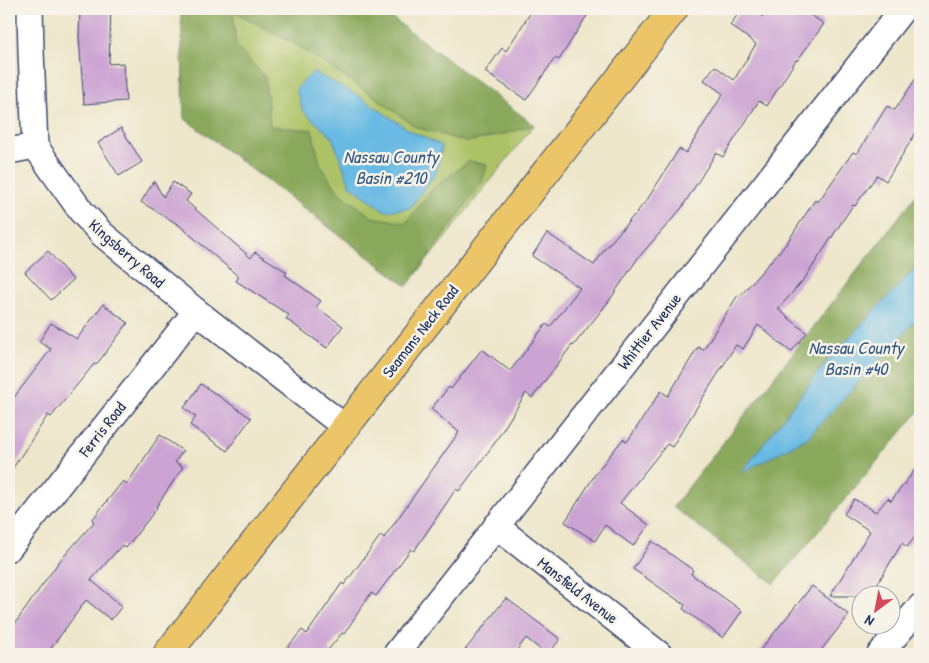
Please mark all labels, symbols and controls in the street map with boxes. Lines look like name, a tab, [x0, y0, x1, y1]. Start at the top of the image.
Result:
water label: Nassau County Basin #210	[343, 144, 441, 190]
street label: Kingsberry Road	[84, 214, 170, 292]
street label: Seamans Neck Road	[377, 280, 463, 382]
street label: Whittier Avenue	[612, 288, 686, 374]
water label: Nassau County Basin #40	[808, 335, 906, 381]
street label: Ferris Road	[73, 397, 130, 462]
street label: Mansfield Avenue	[533, 552, 623, 629]
north arrow	[852, 586, 902, 636]
text: N	[860, 611, 877, 631]

